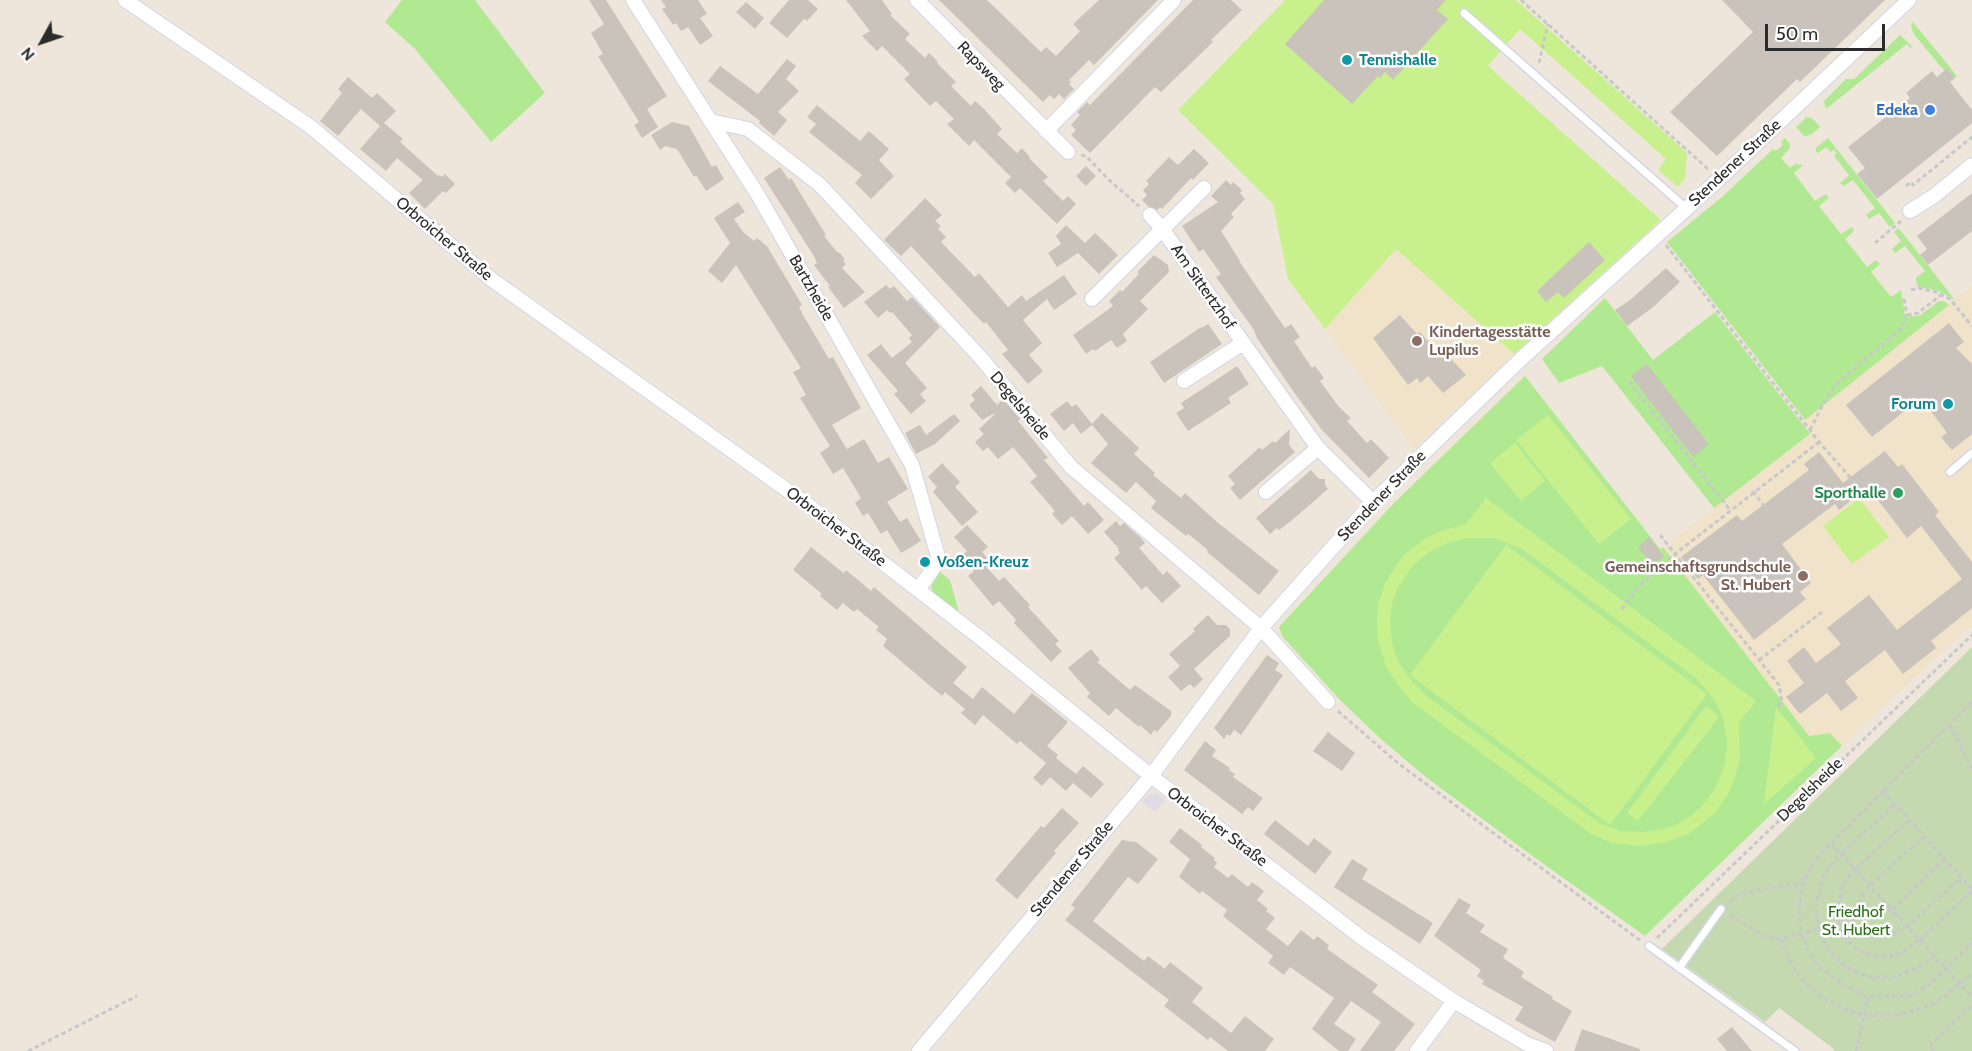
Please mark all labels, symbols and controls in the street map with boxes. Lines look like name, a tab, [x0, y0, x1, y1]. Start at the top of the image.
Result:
north arrow	[12, 12, 72, 72]
scale bar	[1768, 12, 1888, 50]
text: 50 m	[1776, 23, 1818, 45]
street label: Rapsweg	[953, 38, 1009, 94]
text: N	[17, 43, 39, 64]
place label: Tennishalle	[1359, 50, 1437, 70]
marker: Tennishalle	[1340, 53, 1354, 67]
place label: Edeka	[1876, 100, 1918, 120]
marker: Edeka	[1923, 103, 1937, 117]
street label: Stendener Straße	[1685, 115, 1785, 211]
street label: Orbroicher Straße	[392, 193, 496, 285]
street label: Am Sittertzhof	[1167, 241, 1239, 333]
street label: Bartzheide	[785, 252, 837, 324]
place label: Kindertagesstätte Lupilus	[1429, 322, 1551, 360]
marker: Kindertagesstätte Lupilus	[1410, 334, 1424, 348]
street label: Degelsheide	[986, 368, 1054, 444]
place label: Forum	[1891, 394, 1936, 414]
marker: Forum	[1941, 397, 1955, 411]
street label: Stendener Straße	[1334, 447, 1430, 545]
street label: Orbroicher Straße	[782, 483, 890, 571]
place label: Sporthalle	[1814, 483, 1886, 503]
marker: Sporthalle	[1891, 486, 1905, 500]
place label: Voßen-Kreuz	[937, 552, 1029, 572]
marker: Voßen-Kreuz	[918, 555, 932, 569]
place label: Gemeinschaftsgrundschule St. Hubert	[1605, 557, 1791, 595]
marker: Gemeinschaftsgrundschule St. Hubert	[1796, 569, 1810, 583]
street label: Degelsheide	[1773, 754, 1847, 826]
street label: Orbroicher Straße	[1163, 783, 1271, 871]
street label: Stendener Straße	[1026, 817, 1118, 921]
park label: Friedhof St. Hubert	[1822, 902, 1890, 940]

